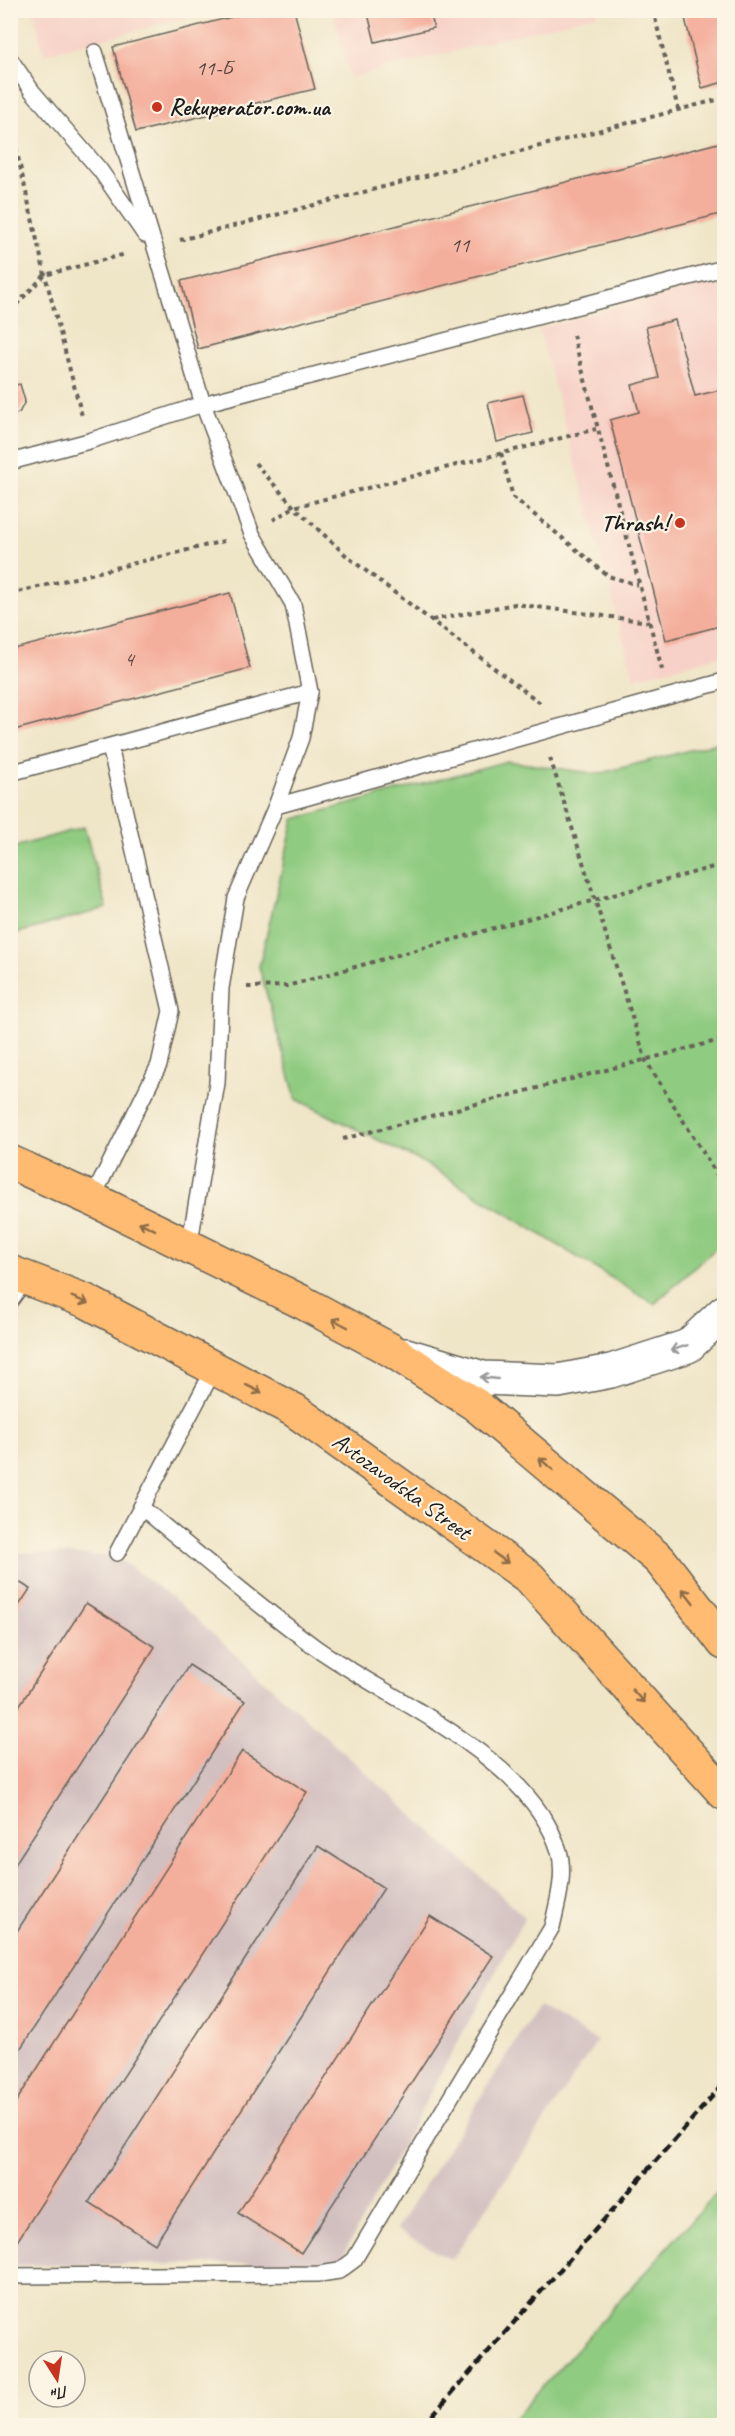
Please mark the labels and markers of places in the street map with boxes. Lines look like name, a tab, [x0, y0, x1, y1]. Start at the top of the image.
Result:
place label: Rekuperator.com.ua	[169, 92, 332, 122]
marker: Rekuperator.com.ua	[150, 100, 164, 114]
place label: Thrash!	[601, 508, 673, 538]
marker: Thrash!	[673, 516, 687, 530]

